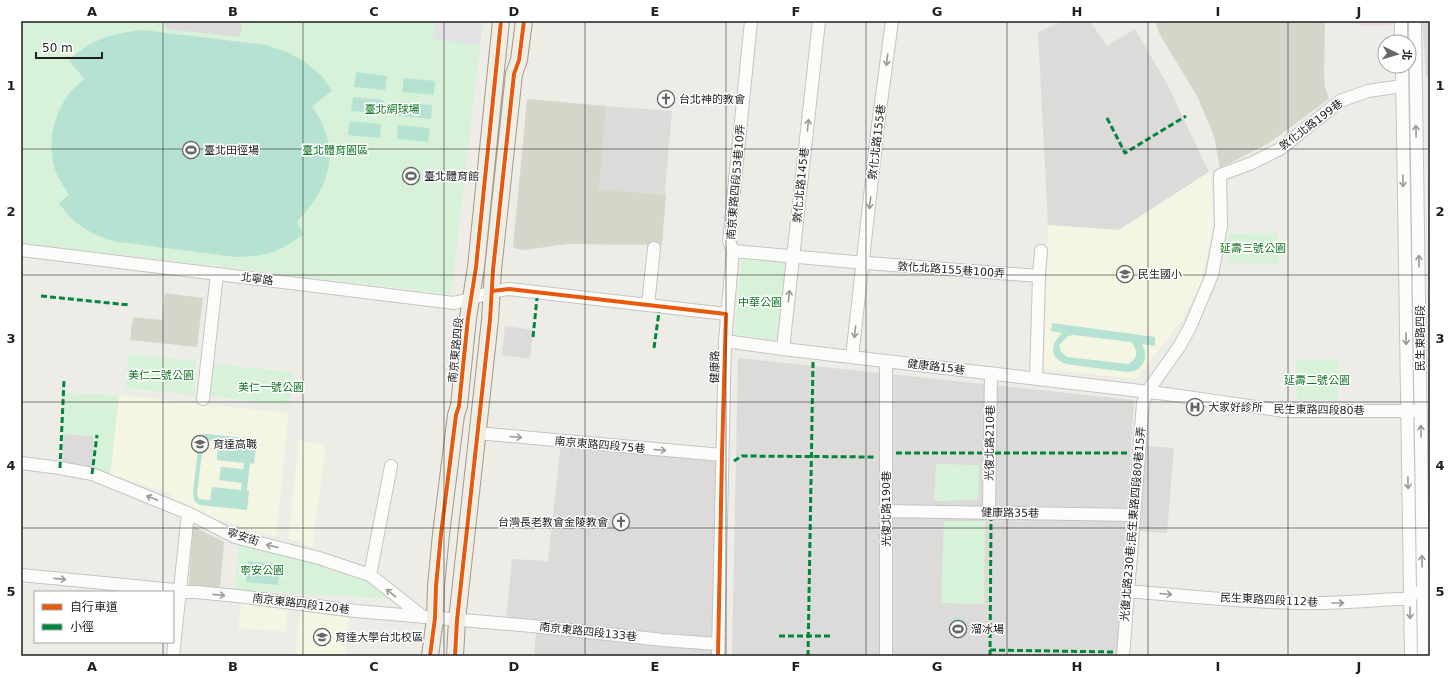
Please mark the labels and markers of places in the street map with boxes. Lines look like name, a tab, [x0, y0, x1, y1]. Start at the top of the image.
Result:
church icon: 台北神的教會	[656, 89, 676, 109]
place label: 台北神的教會	[679, 93, 745, 106]
sports icon: 臺北田徑場	[181, 140, 201, 160]
place label: 臺北田徑場	[204, 144, 259, 157]
sports icon: 臺北體育館	[401, 166, 421, 186]
place label: 臺北體育館	[424, 170, 479, 183]
school or university icon: 民生國小	[1115, 264, 1135, 284]
place label: 民生國小	[1138, 268, 1182, 281]
hospital icon: 大家好診所	[1185, 397, 1205, 417]
place label: 大家好診所	[1208, 401, 1263, 414]
school or university icon: 育達高職	[190, 434, 210, 454]
place label: 育達高職	[213, 438, 257, 451]
church icon: 台灣長老教會金陵教會	[611, 512, 631, 532]
place label: 台灣長老教會金陵教會	[498, 516, 608, 529]
sports icon: 溜冰場	[948, 619, 968, 639]
place label: 溜冰場	[971, 623, 1004, 636]
school or university icon: 育達大學台北校區	[312, 627, 332, 647]
place label: 育達大學台北校區	[335, 631, 423, 644]

